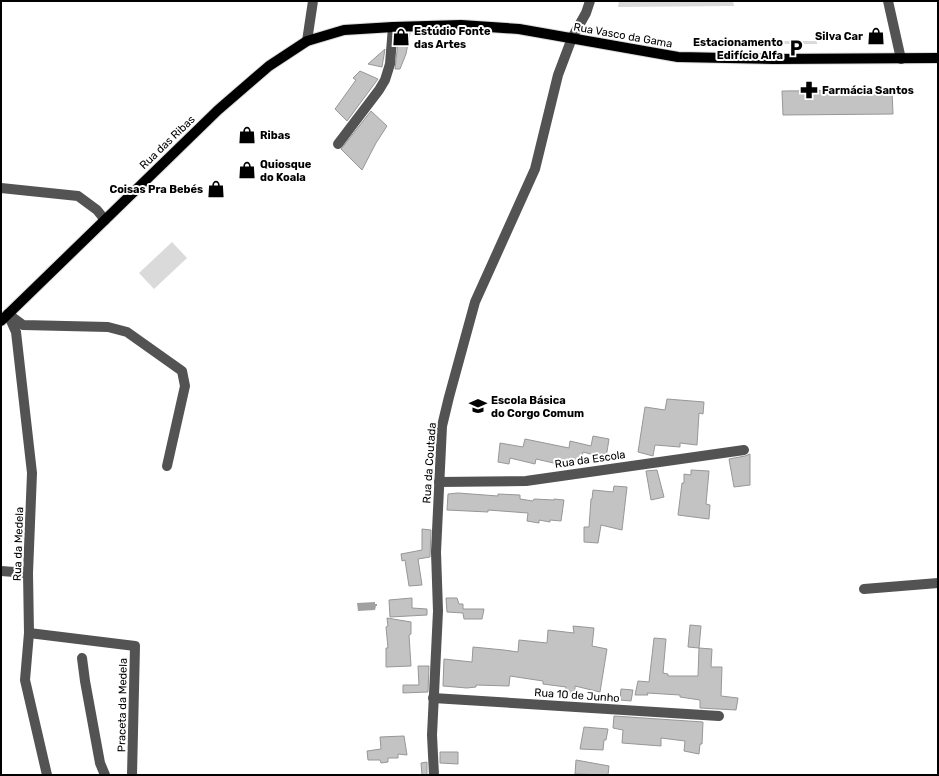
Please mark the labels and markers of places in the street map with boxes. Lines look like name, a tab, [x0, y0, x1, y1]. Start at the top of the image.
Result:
place label: Estúdio Fonte das Artes	[414, 25, 491, 51]
shop icon: Silva Car	[866, 26, 886, 46]
shop icon: Estúdio Fonte das Artes	[391, 27, 411, 47]
place label: Silva Car	[815, 30, 863, 43]
place label: Estacionamento Edifício Alfa	[693, 36, 783, 62]
parking icon: Estacionamento Edifício Alfa	[786, 38, 806, 58]
pharmacy icon: Farmácia Santos	[799, 80, 819, 100]
place label: Farmácia Santos	[822, 84, 914, 97]
shop icon: Ribas	[237, 125, 257, 145]
place label: Ribas	[260, 129, 290, 142]
place label: Quiosque do Koala	[260, 158, 312, 184]
shop icon: Quiosque do Koala	[237, 160, 257, 180]
shop icon: Coisas Pra Bebés	[206, 179, 226, 199]
place label: Coisas Pra Bebés	[109, 183, 203, 196]
place label: Escola Básica do Corgo Comum	[491, 394, 584, 420]
school or university icon: Escola Básica do Corgo Comum	[468, 396, 488, 416]

